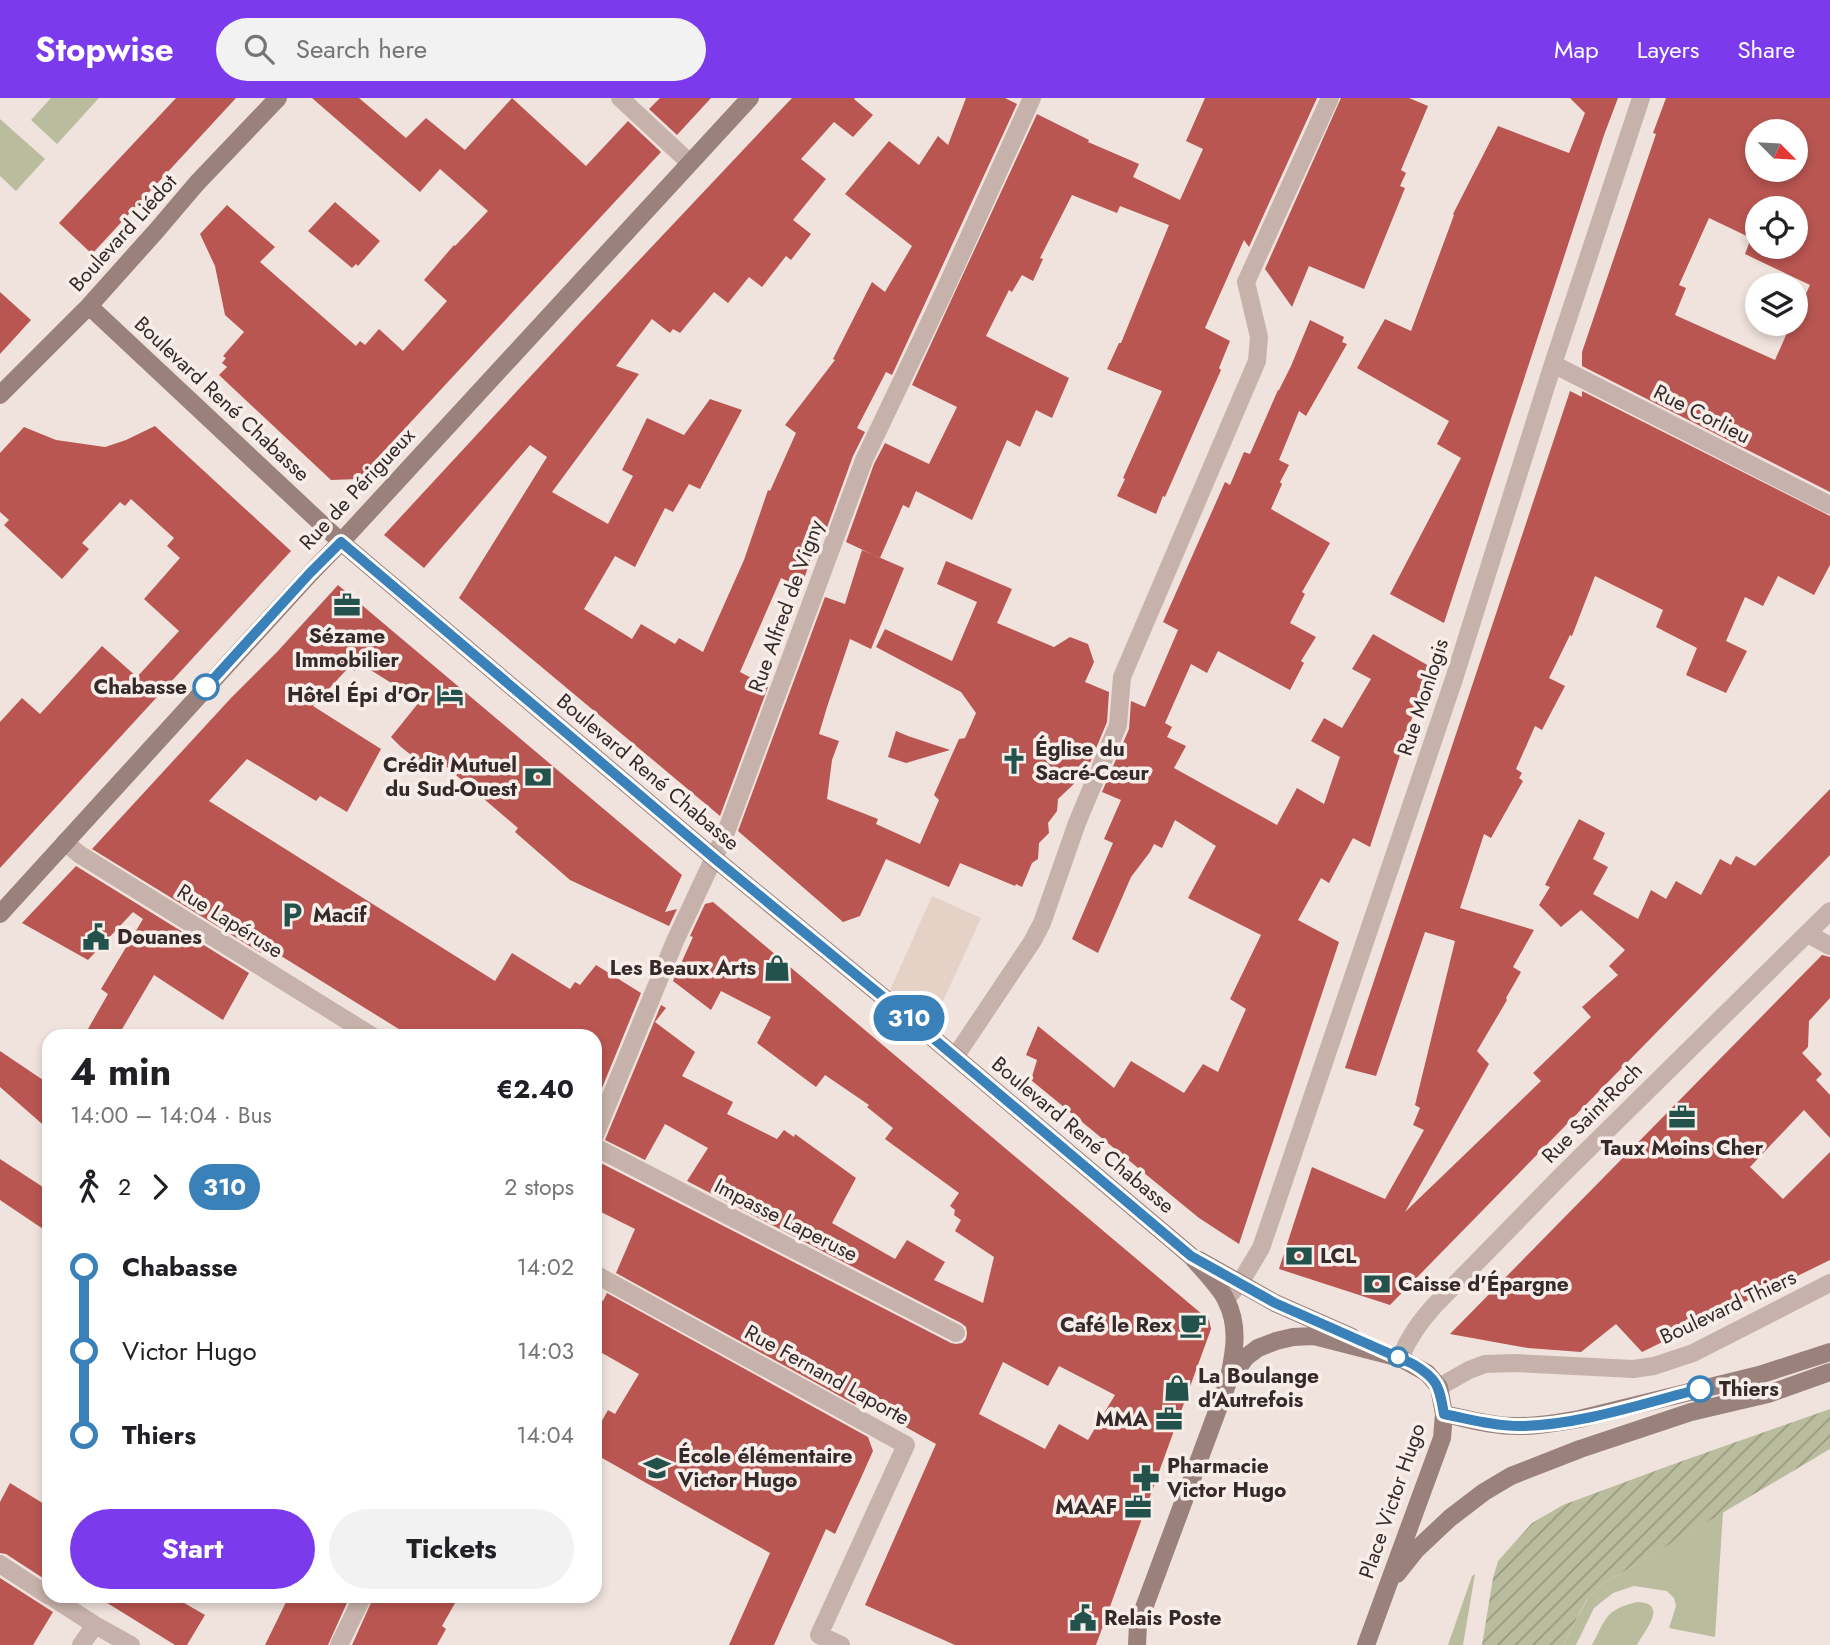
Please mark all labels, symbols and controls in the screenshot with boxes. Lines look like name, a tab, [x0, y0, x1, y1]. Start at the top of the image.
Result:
search box	[216, 18, 706, 81]
text: Stopwise	[35, 26, 174, 73]
icon: search	[240, 30, 278, 68]
text: Search here	[296, 30, 427, 68]
text: Map	[1554, 32, 1599, 67]
text: Layers	[1637, 32, 1699, 67]
text: Share	[1737, 32, 1795, 67]
north arrow	[1745, 119, 1808, 182]
map controls	[1745, 119, 1808, 336]
street label: Boulevard Liédot	[62, 168, 184, 298]
button: locate	[1745, 196, 1808, 259]
button: layers	[1745, 273, 1808, 336]
street label: Boulevard René Chabasse	[128, 309, 317, 489]
street label: Rue Corlieu	[1648, 377, 1756, 451]
street label: Rue de Périgueux	[292, 421, 422, 557]
street label: Rue Alfred de Vigny	[741, 515, 831, 696]
office icon: Sézame Immobilier	[332, 590, 362, 620]
place label: Sézame Immobilier	[295, 621, 400, 675]
street label: Rue Monlogis	[1390, 635, 1456, 759]
place label: Chabasse	[94, 672, 187, 702]
marker: Chabasse	[193, 674, 219, 700]
place label: Hôtel Épi d'Or	[287, 680, 429, 710]
hotel icon: Hôtel Épi d'Or	[435, 680, 465, 710]
street label: Boulevard René Chabasse	[550, 686, 746, 858]
place label: Église du Sacré-Cœur	[1035, 734, 1150, 788]
church icon: Église du Sacré-Cœur	[999, 746, 1029, 776]
place label: Crédit Mutuel du Sud-Ouest	[383, 750, 517, 804]
bank icon: Crédit Mutuel du Sud-Ouest	[523, 762, 553, 792]
street label: Rue Lapéruse	[171, 877, 289, 966]
parking icon: Macif	[277, 900, 307, 930]
place label: Macif	[313, 900, 367, 930]
public building icon: Douanes	[81, 922, 111, 952]
place label: Douanes	[117, 922, 202, 952]
place label: Les Beaux Arts	[610, 953, 756, 983]
shop icon: Les Beaux Arts	[762, 953, 792, 983]
line badge: 310	[869, 995, 949, 1041]
text: 310	[887, 1000, 931, 1035]
text: 4 min	[70, 1044, 171, 1099]
street label: Boulevard René Chabasse	[985, 1049, 1181, 1221]
street label: Rue Saint-Roch	[1535, 1056, 1649, 1170]
text: €2.40	[496, 1070, 574, 1108]
text: 14:00 – 14:04 · Bus	[70, 1098, 272, 1132]
office icon: Taux Moins Cher	[1667, 1102, 1697, 1132]
place label: Taux Moins Cher	[1601, 1133, 1764, 1163]
icon: walk	[70, 1168, 108, 1206]
icon: forward	[141, 1168, 179, 1206]
text: 310	[203, 1169, 246, 1204]
text: 2	[118, 1170, 131, 1204]
text: 2 stops	[504, 1170, 574, 1204]
street label: Impasse Laperuse	[709, 1171, 863, 1269]
bank icon: LCL	[1284, 1241, 1314, 1271]
place label: LCL	[1320, 1241, 1356, 1271]
text: Chabasse	[122, 1248, 238, 1286]
text: 14:02	[516, 1250, 574, 1284]
street label: Boulevard Thiers	[1655, 1262, 1801, 1352]
bank icon: Caisse d'Épargne	[1362, 1269, 1392, 1299]
place label: Caisse d'Épargne	[1398, 1269, 1569, 1299]
place label: Café le Rex	[1060, 1310, 1173, 1340]
cafe icon: Café le Rex	[1178, 1310, 1208, 1340]
street label: Rue Fernand Laporte	[739, 1317, 915, 1433]
text: Victor Hugo	[122, 1332, 257, 1370]
text: 14:03	[517, 1334, 574, 1368]
unlabelled marker	[1388, 1347, 1408, 1367]
place label: La Boulange d'Autrefois	[1198, 1361, 1319, 1415]
shop icon: La Boulange d'Autrefois	[1162, 1373, 1192, 1403]
place label: Thiers	[1719, 1374, 1779, 1404]
marker: Thiers	[1687, 1376, 1713, 1402]
place label: MMA	[1095, 1404, 1149, 1434]
office icon: MMA	[1154, 1404, 1184, 1434]
text: Thiers	[122, 1416, 196, 1454]
text: 14:04	[516, 1418, 574, 1452]
street label: Place Victor Hugo	[1351, 1419, 1433, 1583]
place label: École élémentaire Victor Hugo	[677, 1441, 853, 1495]
place label: Pharmacie Victor Hugo	[1166, 1451, 1286, 1505]
school or university icon: École élémentaire Victor Hugo	[642, 1453, 672, 1483]
pharmacy icon: Pharmacie Victor Hugo	[1131, 1463, 1161, 1493]
place label: MAAF	[1055, 1492, 1117, 1522]
office icon: MAAF	[1123, 1492, 1153, 1522]
button: Start	[70, 1509, 315, 1589]
button: Tickets	[329, 1509, 574, 1589]
public building icon: Relais Poste	[1068, 1603, 1098, 1633]
place label: Relais Poste	[1104, 1603, 1221, 1633]

